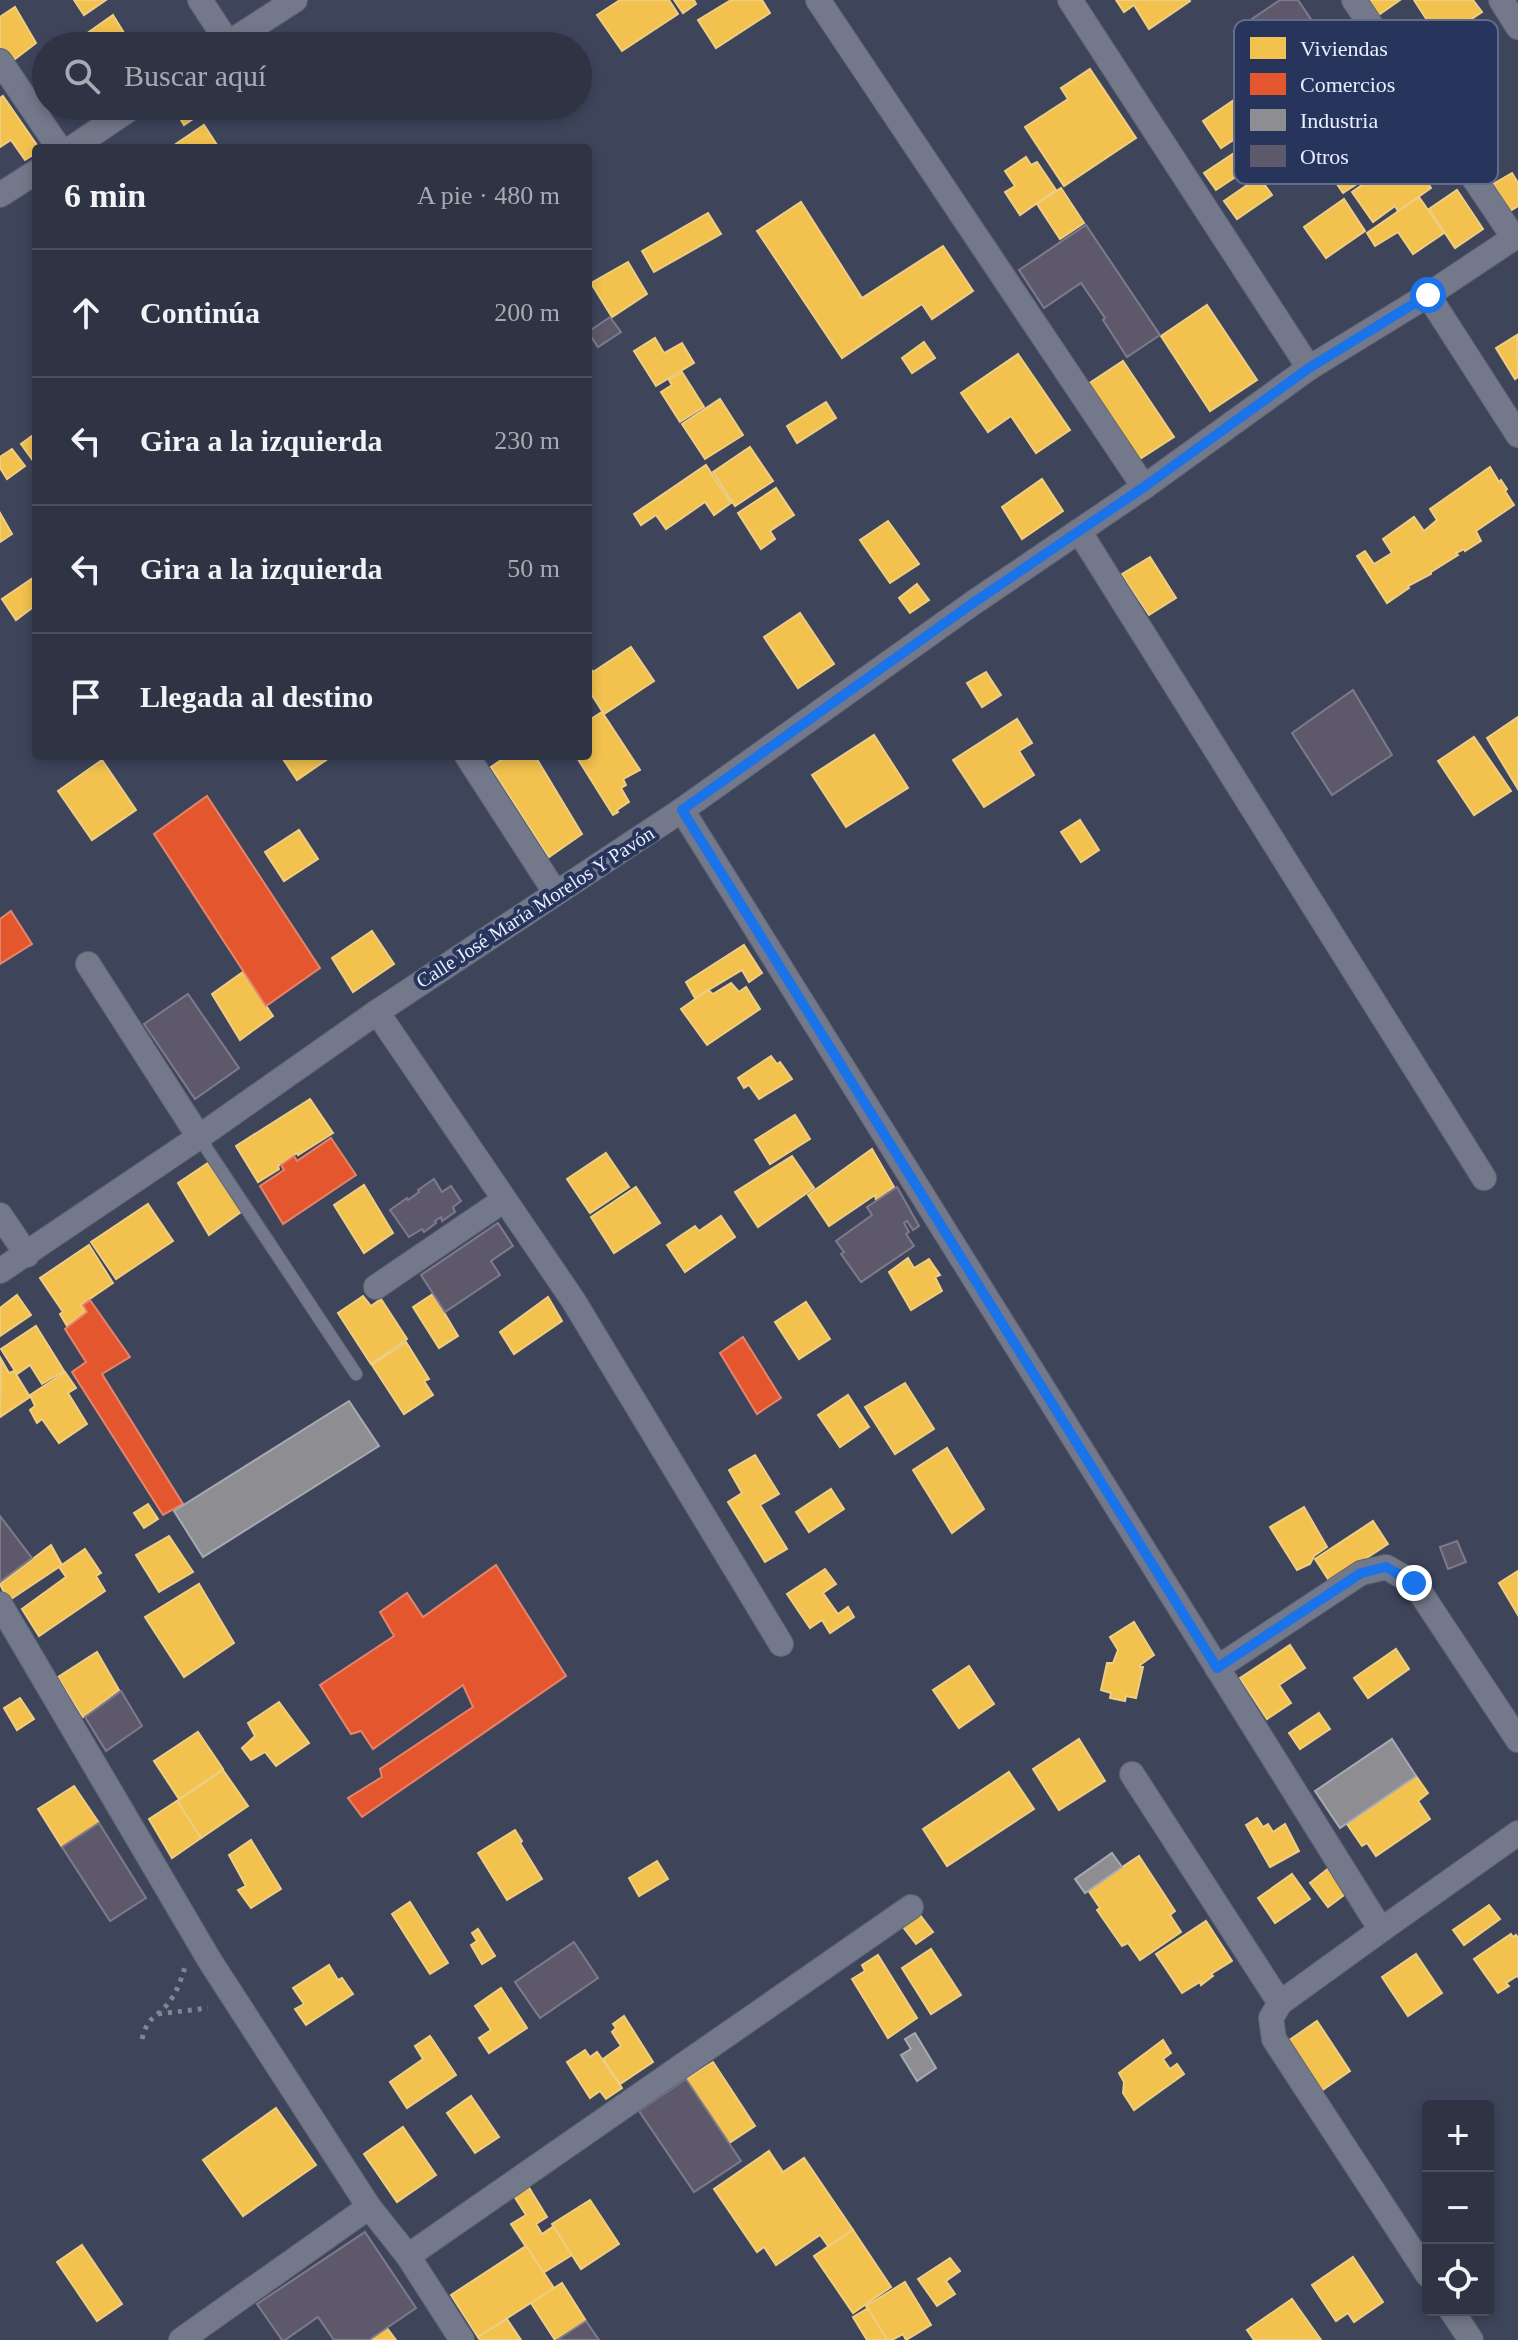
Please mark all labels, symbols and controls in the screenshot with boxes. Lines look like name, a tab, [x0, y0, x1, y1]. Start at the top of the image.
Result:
legend	[1234, 20, 1498, 184]
search box	[32, 32, 592, 120]
text: Viviendas	[1300, 36, 1388, 61]
icon: search	[60, 54, 104, 98]
text: Buscar aquí	[124, 59, 266, 92]
text: Comercios	[1300, 72, 1395, 97]
text: Industria	[1300, 108, 1378, 133]
text: Otros	[1300, 144, 1349, 169]
text: 6 min	[64, 177, 146, 214]
text: A pie · 480 m	[417, 181, 560, 210]
route start	[1410, 277, 1446, 313]
icon: ahead	[64, 291, 108, 335]
text: Continúa	[140, 296, 260, 329]
text: 200 m	[494, 298, 560, 327]
icon: left	[64, 419, 108, 463]
text: Gira a la izquierda	[140, 424, 383, 457]
text: 230 m	[494, 426, 560, 455]
icon: left	[64, 547, 108, 591]
text: Gira a la izquierda	[140, 552, 383, 585]
text: 50 m	[507, 554, 560, 583]
icon: arrive	[64, 675, 108, 719]
text: Llegada al destino	[140, 680, 373, 713]
street label: Calle José María Morelos Y Pavón	[412, 822, 658, 992]
route end	[1396, 1565, 1432, 1601]
map controls	[1422, 2100, 1494, 2316]
button: +	[1422, 2100, 1494, 2172]
button: −	[1422, 2172, 1494, 2244]
button: locate	[1422, 2244, 1494, 2316]

